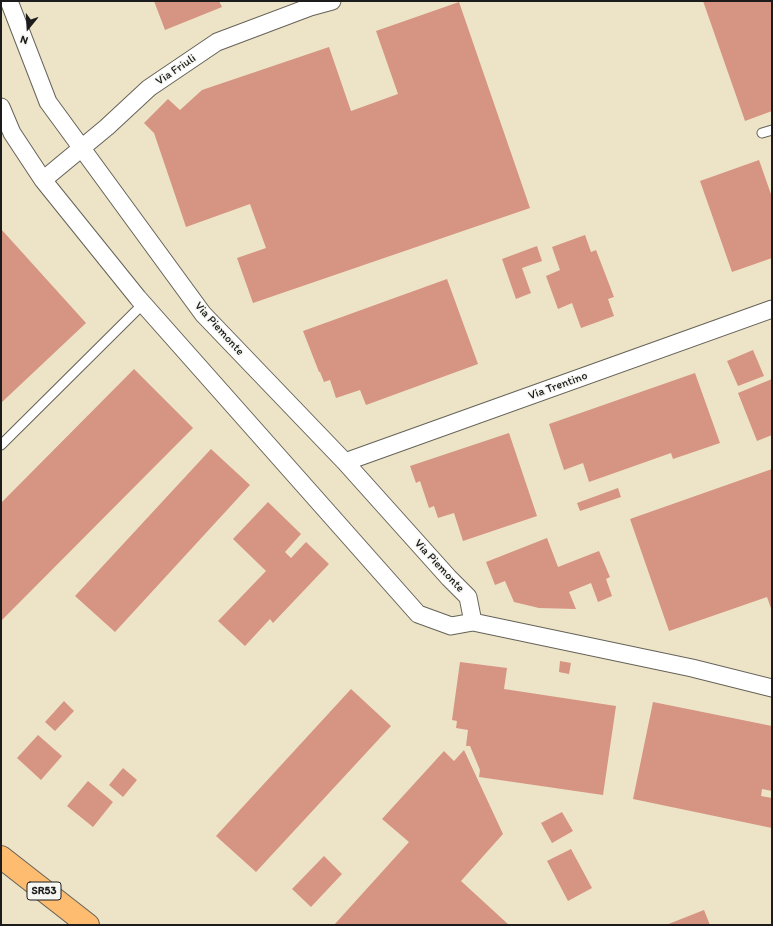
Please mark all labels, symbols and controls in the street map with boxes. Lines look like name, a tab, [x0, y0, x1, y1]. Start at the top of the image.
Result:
north arrow	[8, 8, 48, 48]
text: N	[19, 33, 30, 47]
street label: Via Friuli	[153, 51, 199, 89]
street label: Via Piemonte	[191, 299, 247, 359]
street label: Via Trentino	[526, 369, 590, 403]
street label: Via Piemonte	[411, 537, 467, 595]
road number: SR53	[27, 882, 61, 900]

